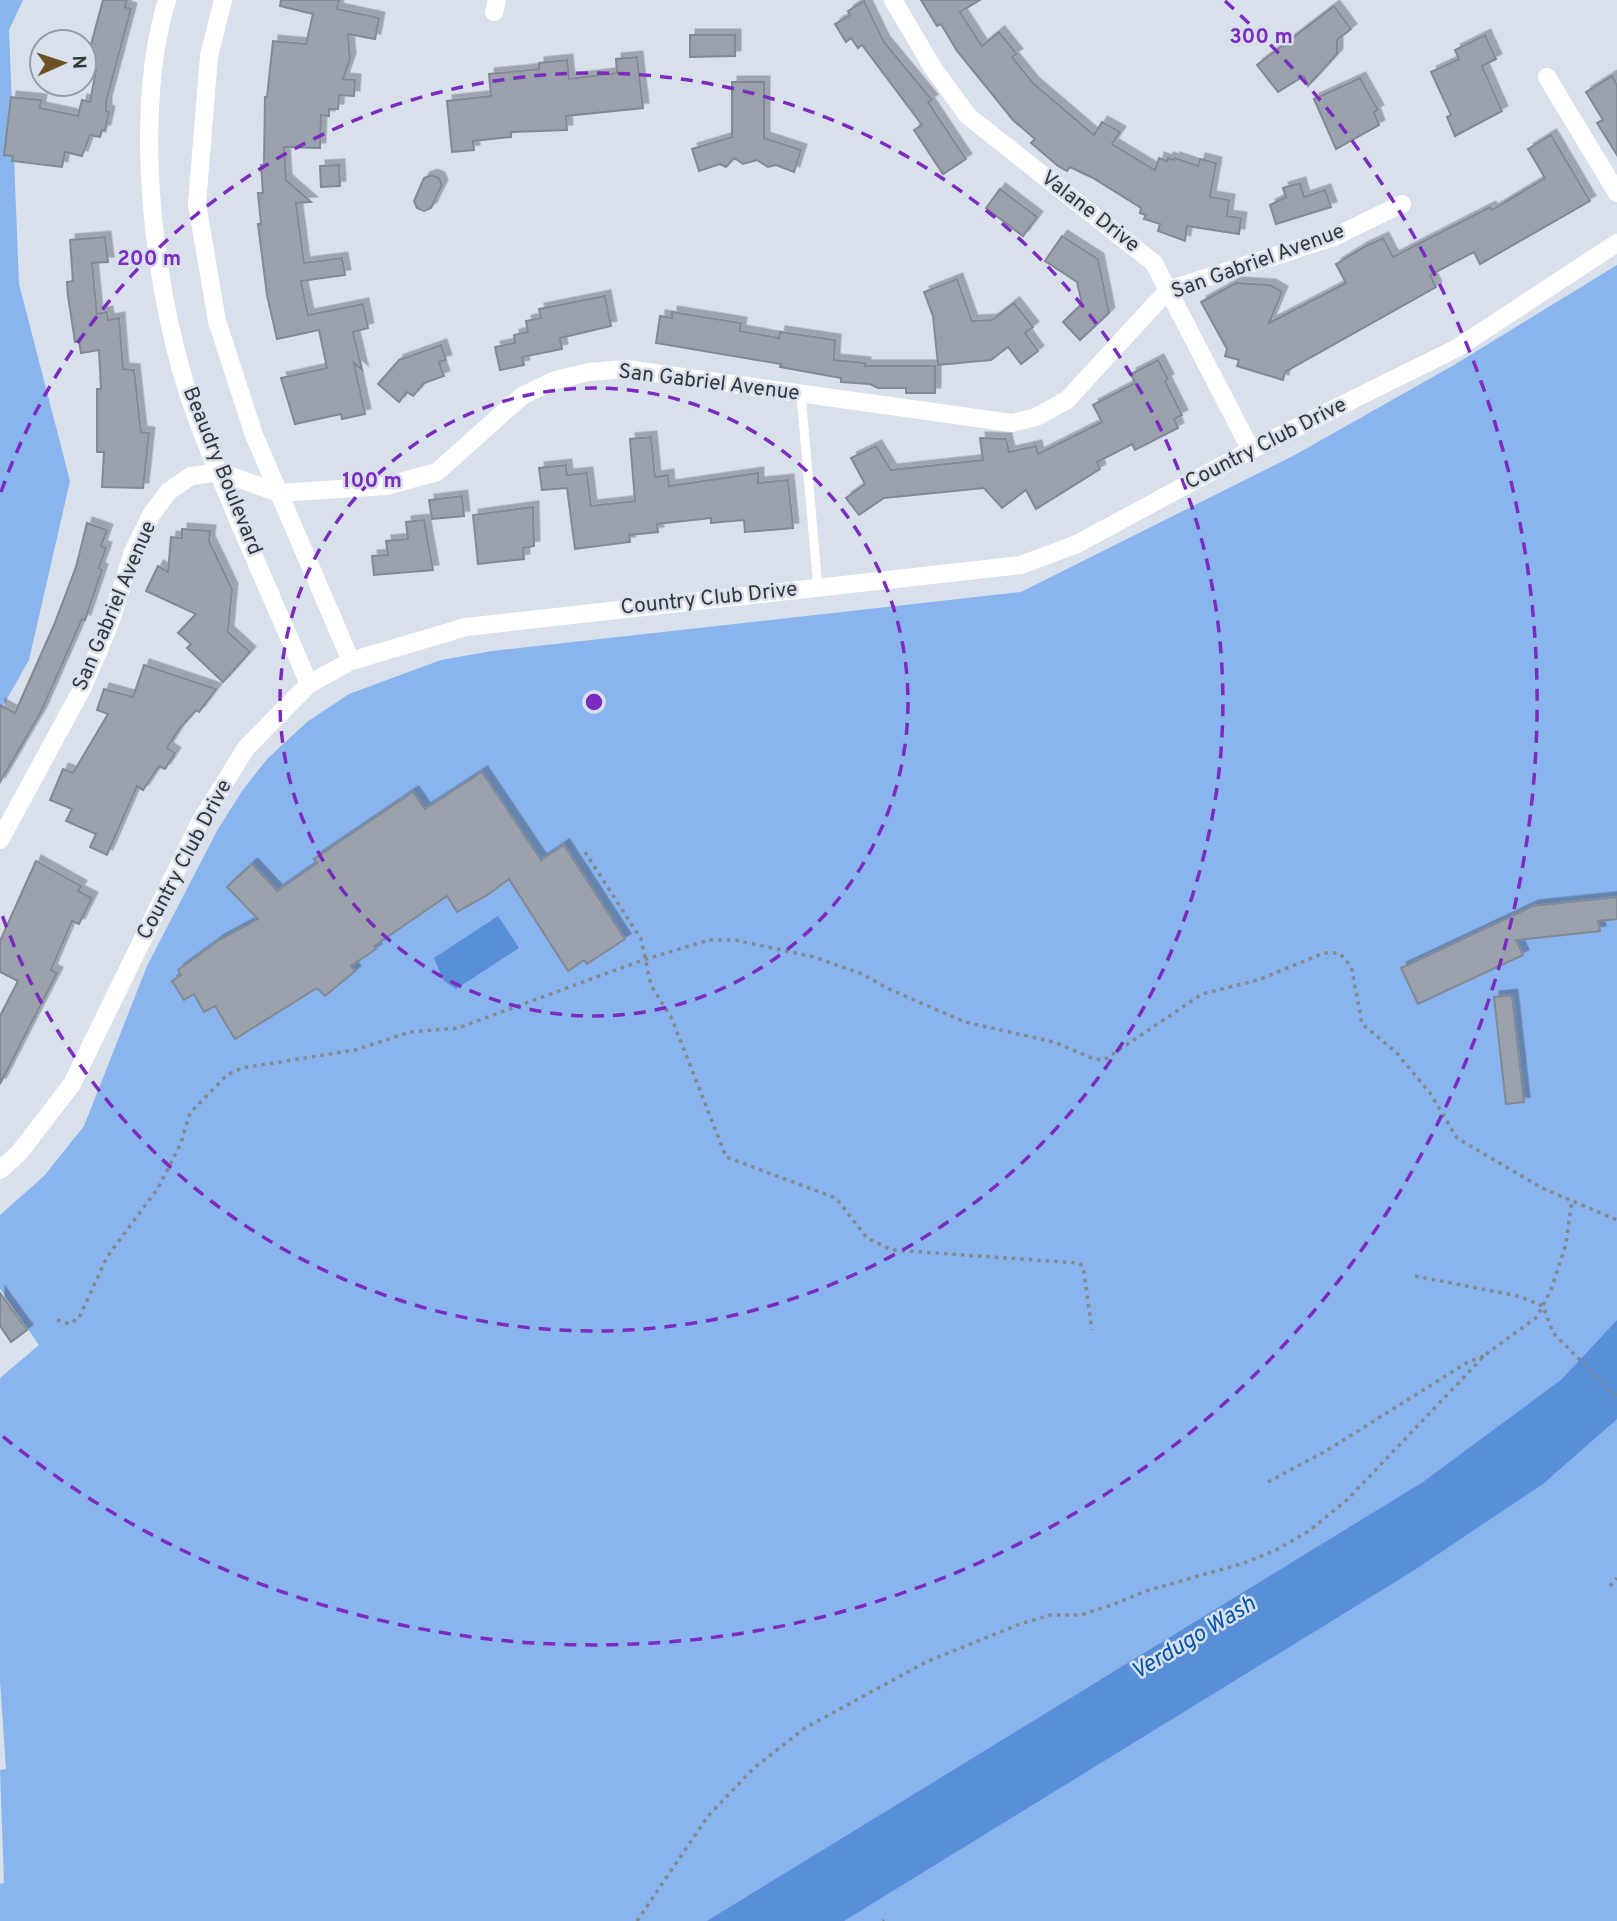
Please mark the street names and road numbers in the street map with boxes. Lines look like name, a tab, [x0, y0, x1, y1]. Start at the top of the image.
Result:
street label: Valane Drive	[1035, 165, 1145, 259]
street label: San Gabriel Avenue	[1168, 218, 1348, 306]
street label: San Gabriel Avenue	[617, 358, 801, 408]
street label: Beaudry Boulevard	[176, 383, 268, 559]
street label: Country Club Drive	[1181, 392, 1351, 496]
street label: San Gabriel Avenue	[67, 517, 163, 695]
street label: Country Club Drive	[619, 576, 799, 622]
street label: Country Club Drive	[131, 775, 239, 945]

